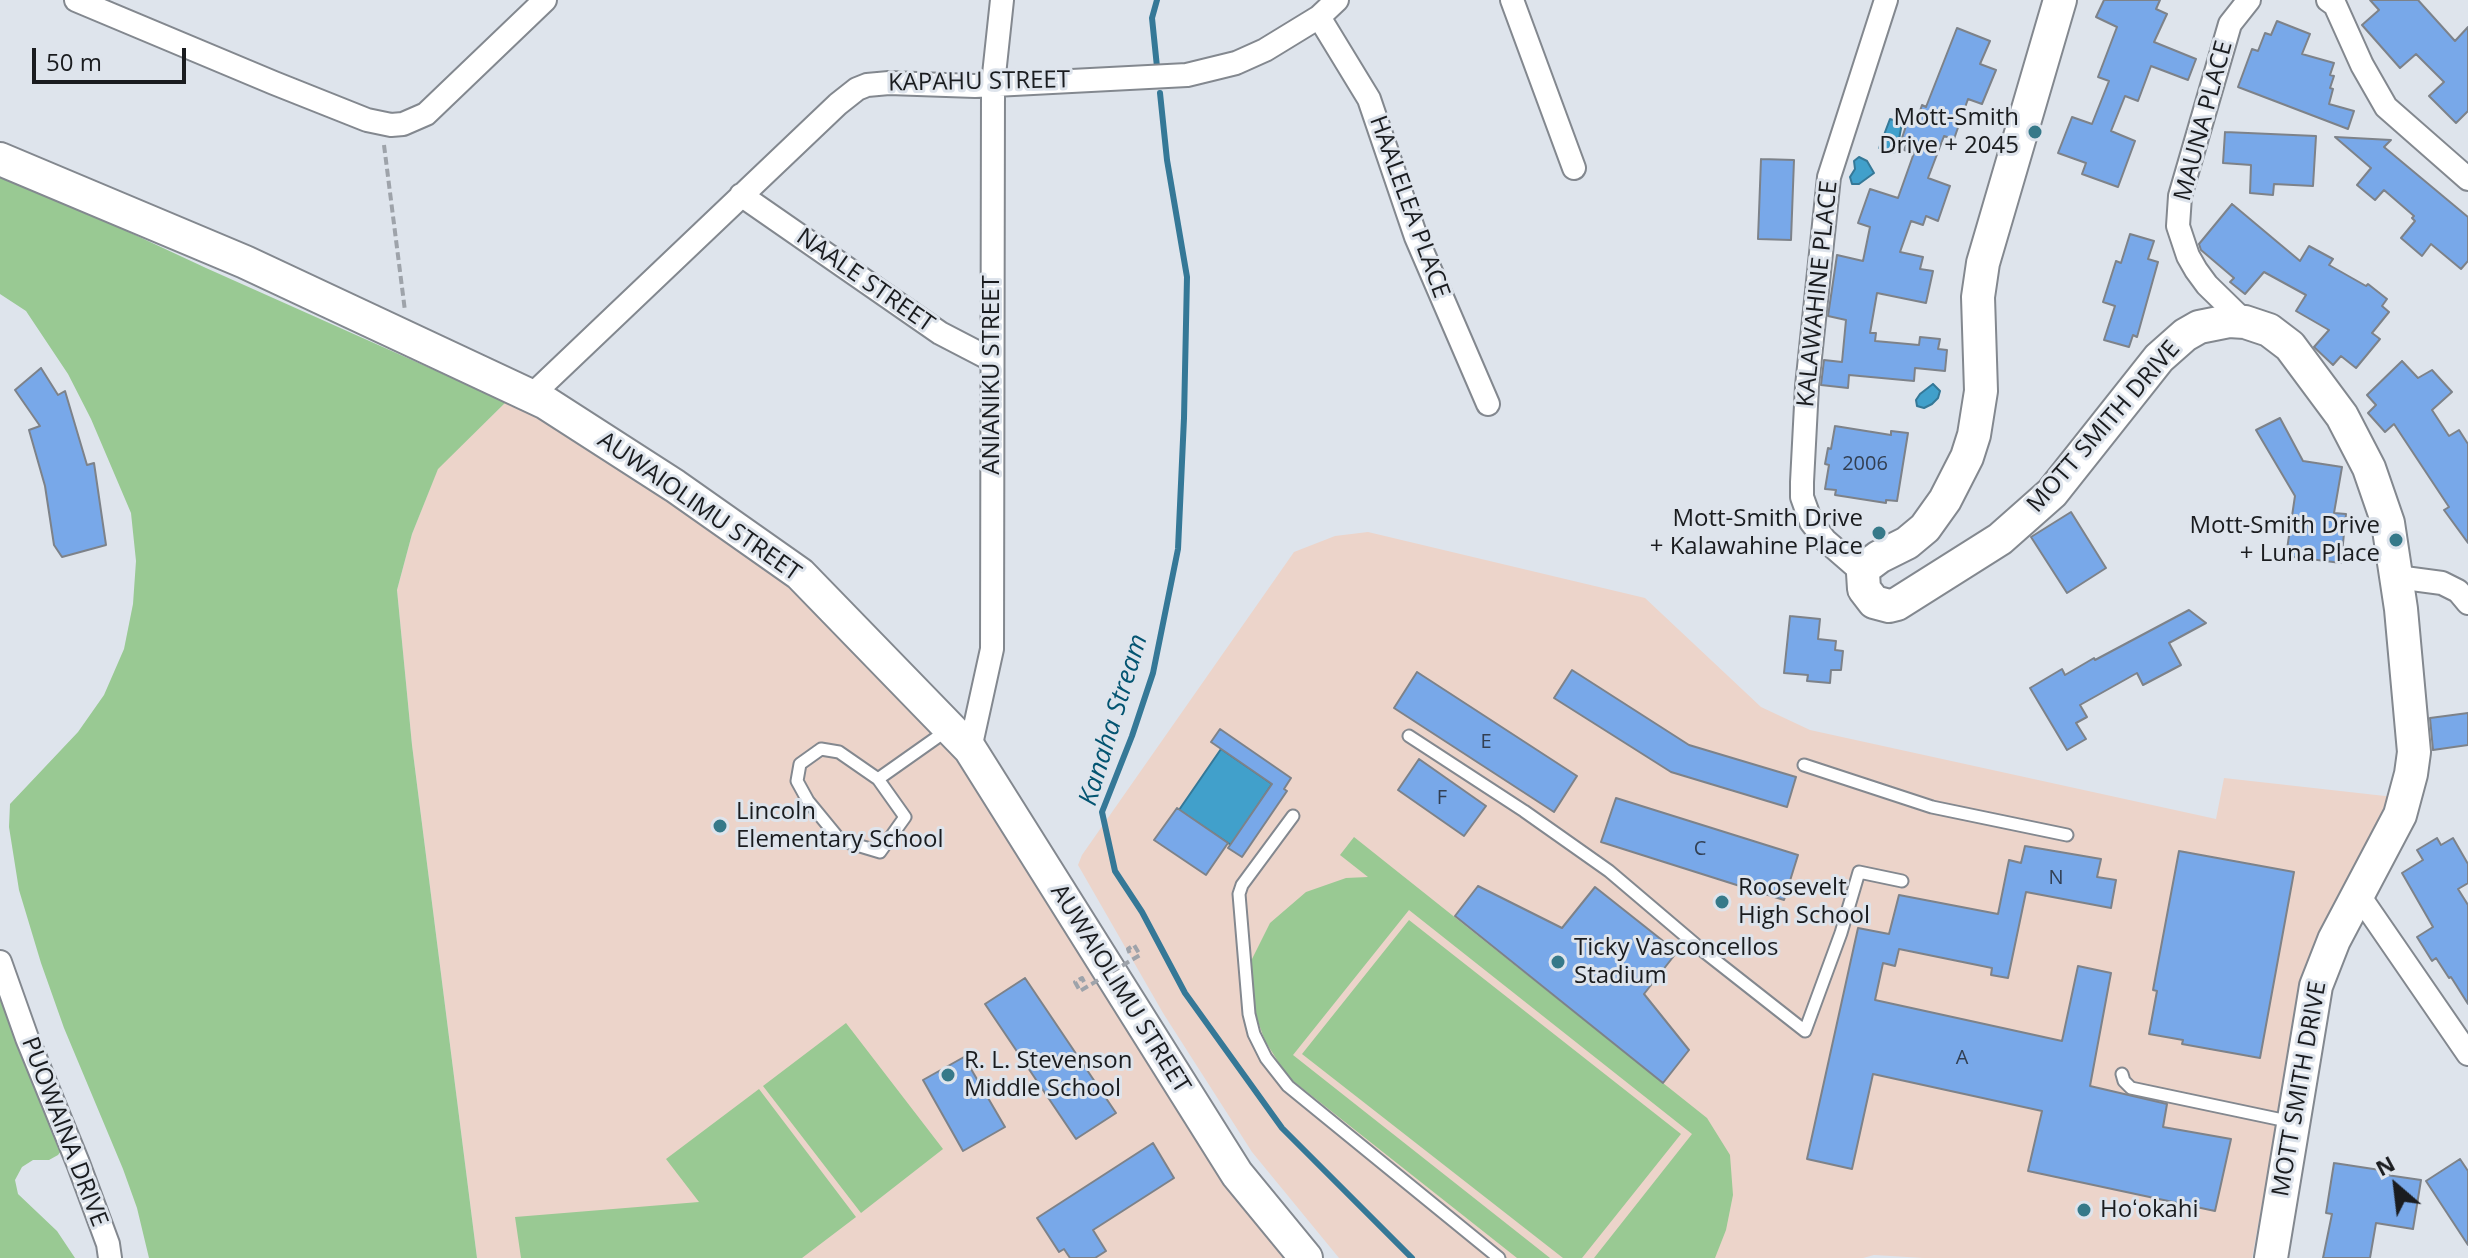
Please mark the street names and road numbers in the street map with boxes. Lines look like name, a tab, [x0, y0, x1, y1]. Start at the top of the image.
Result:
street label: MAUNA PLACE	[2169, 38, 2239, 204]
street label: KAPAHU STREET	[888, 66, 1070, 98]
street label: HAALELEA PLACE	[1363, 112, 1455, 302]
street label: KALAWAHINE PLACE	[1792, 179, 1844, 409]
street label: NAALE STREET	[791, 223, 939, 339]
street label: ANIANIKU STREET	[978, 275, 1006, 475]
street label: MOTT SMITH DRIVE	[2022, 335, 2186, 519]
street label: AUWAIOLIMU STREET	[592, 426, 806, 588]
street label: AUWAIOLIMU STREET	[1044, 879, 1196, 1099]
street label: MOTT SMITH DRIVE	[2267, 979, 2333, 1199]
street label: PUOWAINA DRIVE	[15, 1033, 113, 1231]

